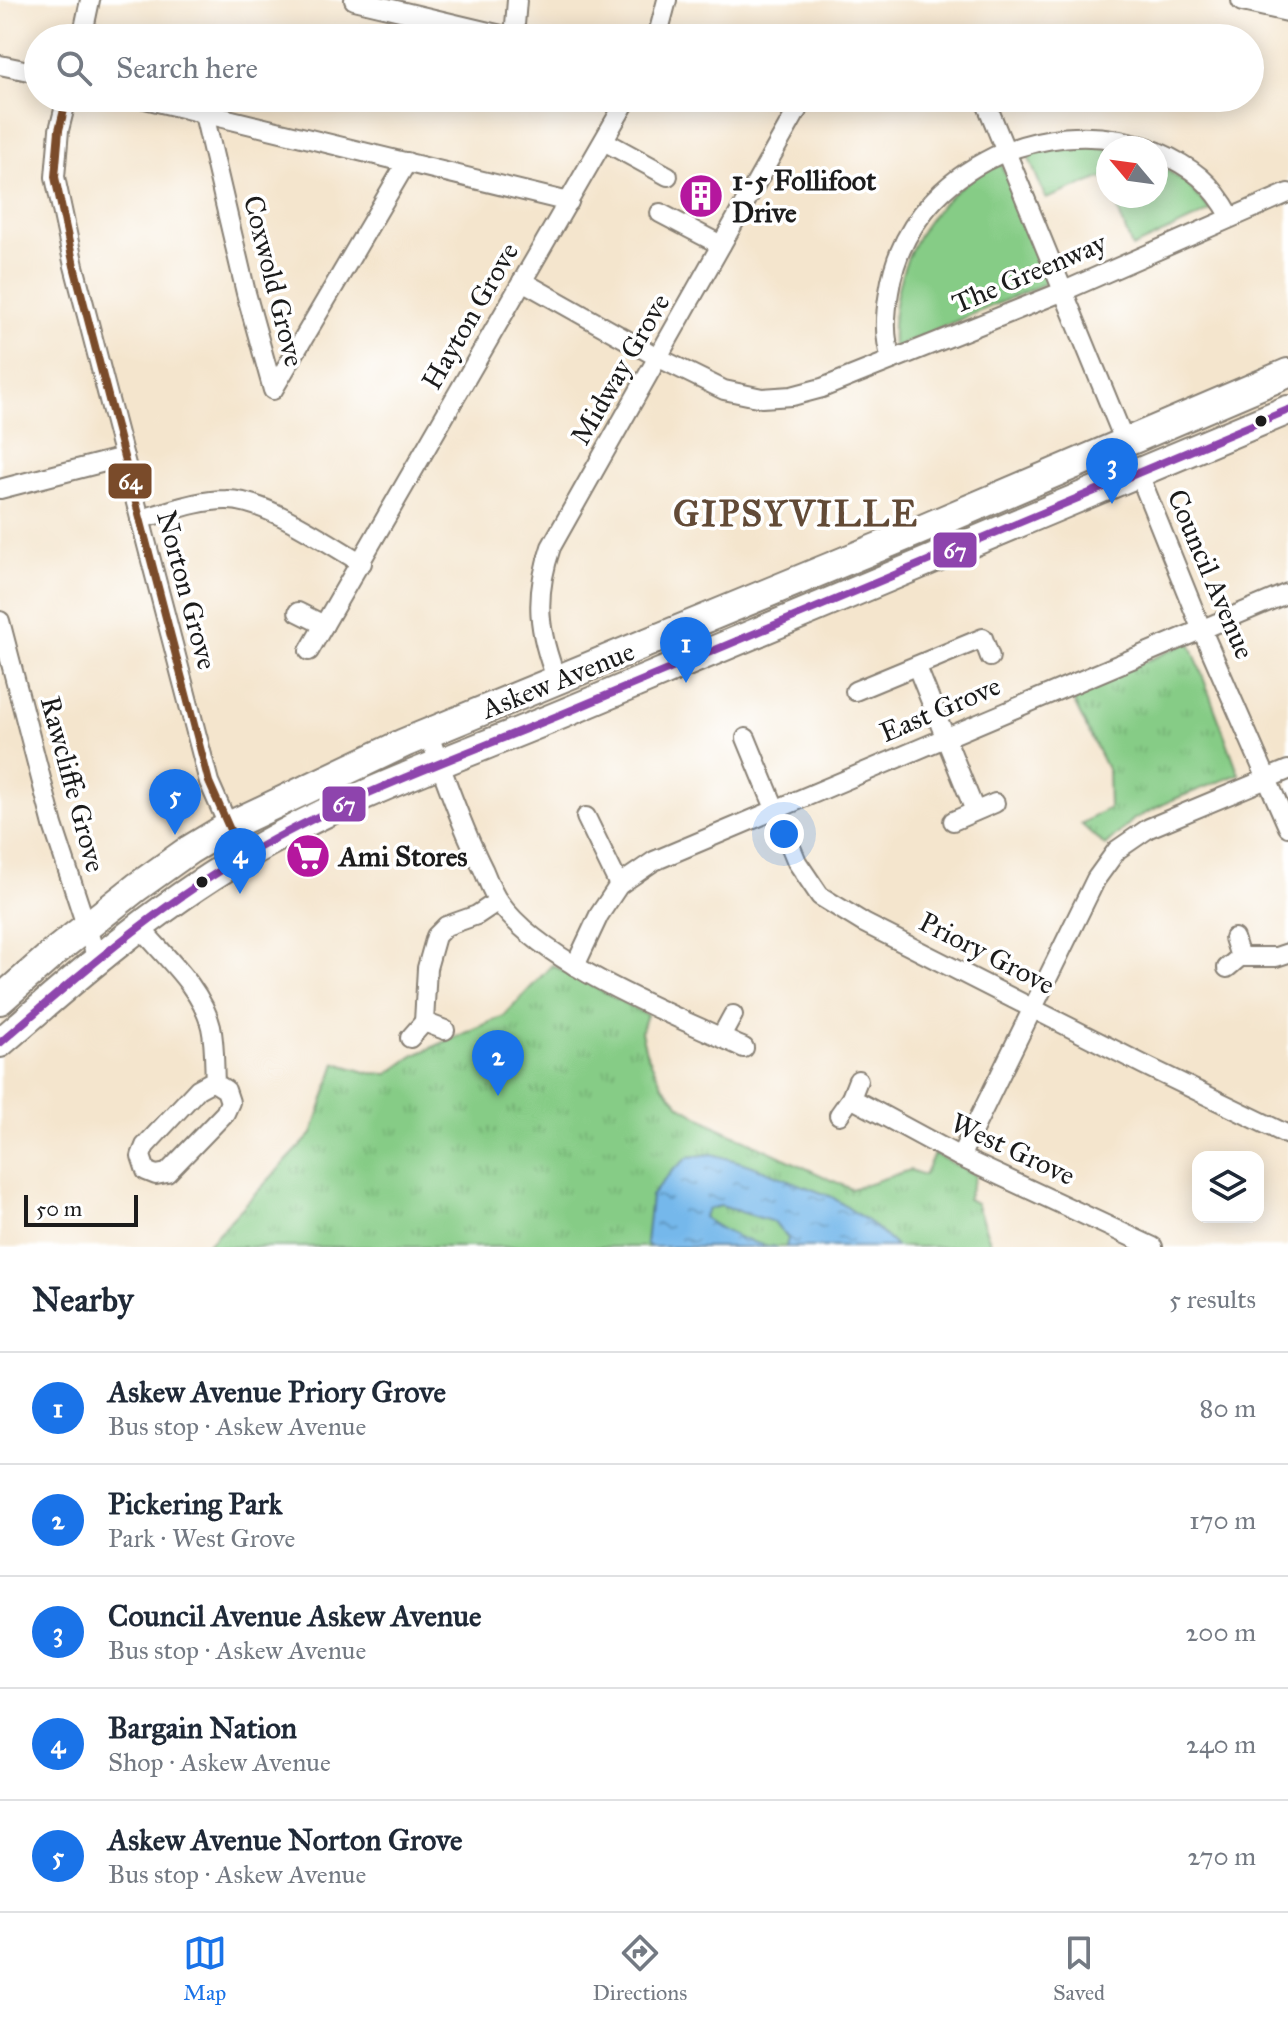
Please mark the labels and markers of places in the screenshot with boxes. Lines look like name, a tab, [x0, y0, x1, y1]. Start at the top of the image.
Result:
place label: 1-5 Follifoot Drive	[732, 163, 876, 230]
building icon: 1-5 Follifoot Drive	[677, 172, 725, 220]
unlabelled marker	[1253, 413, 1269, 429]
pin: 3	[1086, 438, 1138, 504]
pin: 1	[660, 617, 712, 683]
pin: 5	[149, 769, 201, 835]
pin: 4	[214, 828, 266, 894]
supermarket icon: Ami Stores	[284, 832, 332, 880]
place label: Ami Stores	[337, 839, 468, 874]
unlabelled marker	[194, 874, 210, 890]
pin: 2	[472, 1030, 524, 1096]

